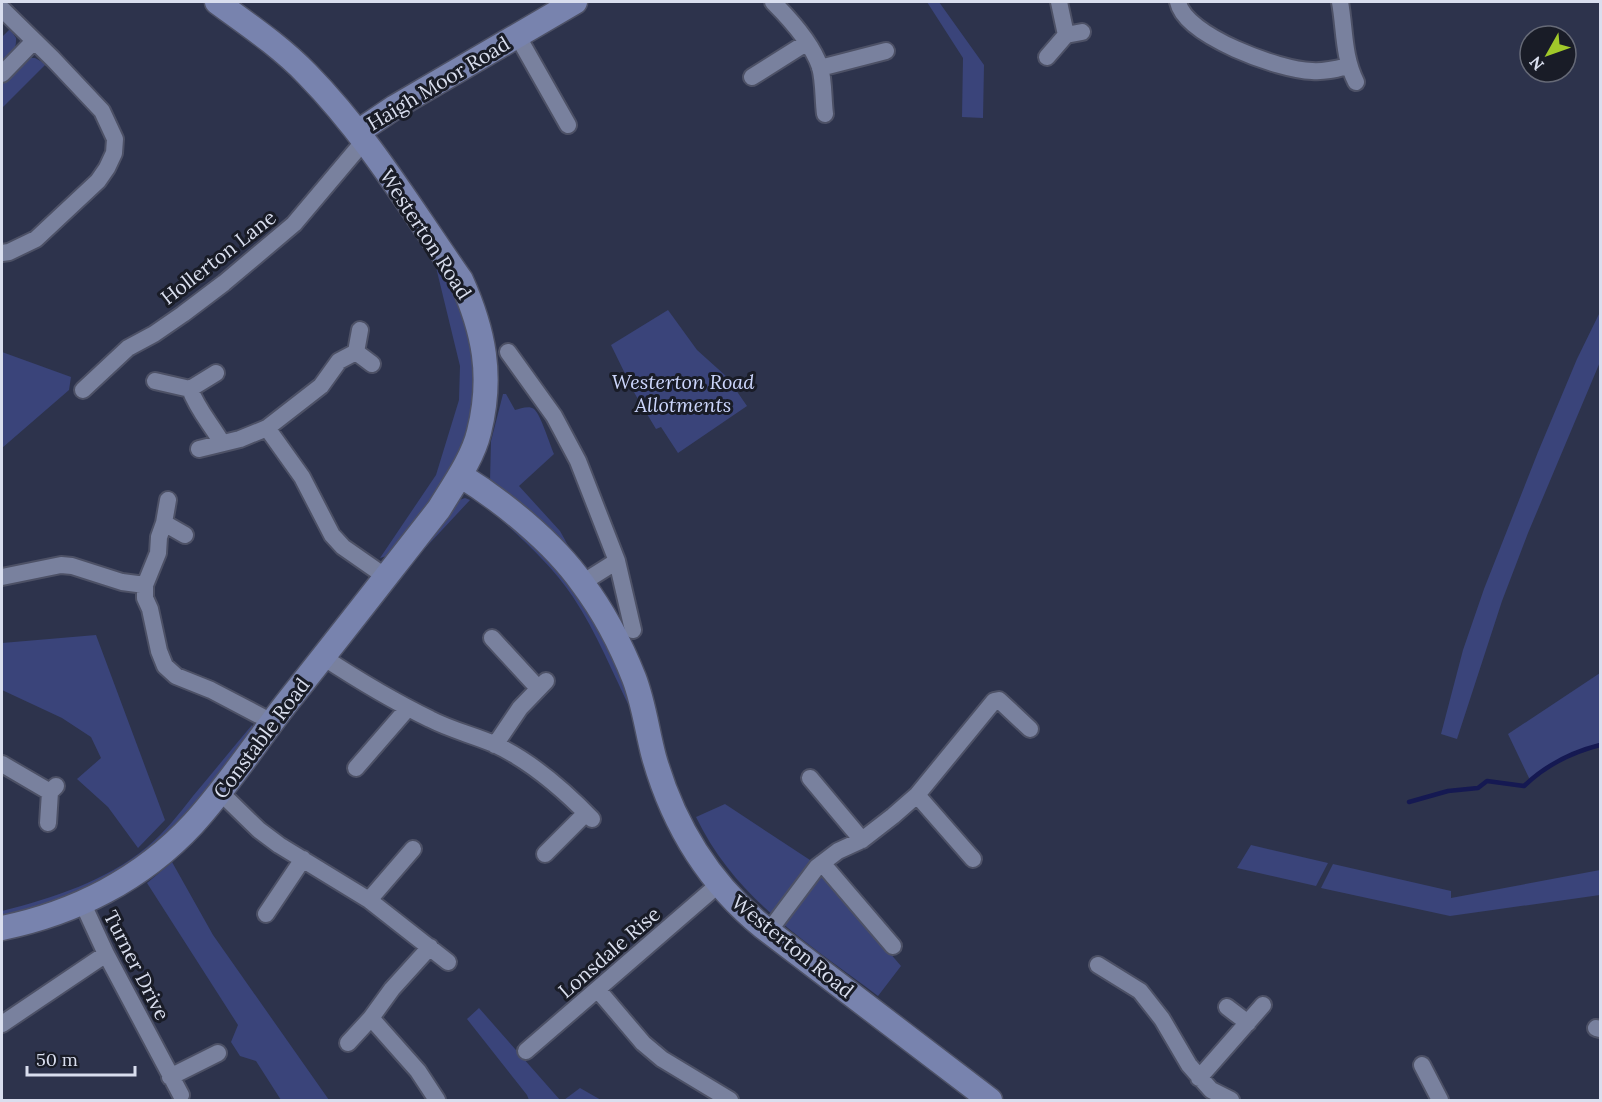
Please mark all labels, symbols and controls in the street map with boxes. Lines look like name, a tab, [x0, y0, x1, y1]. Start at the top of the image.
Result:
north arrow	[1518, 24, 1578, 84]
street label: Haigh Moor Road	[362, 31, 514, 135]
text: N	[1525, 52, 1548, 75]
street label: Westerton Road	[375, 164, 477, 304]
street label: Hollerton Lane	[155, 204, 281, 310]
park label: Westerton Road Allotments	[612, 369, 755, 417]
street label: Constable Road	[207, 673, 315, 803]
street label: Westerton Road	[727, 889, 859, 1003]
street label: Lonsdale Rise	[553, 901, 665, 1003]
street label: Turner Drive	[99, 906, 175, 1024]
scale bar	[27, 1039, 135, 1077]
text: 50 m	[36, 1048, 78, 1071]

